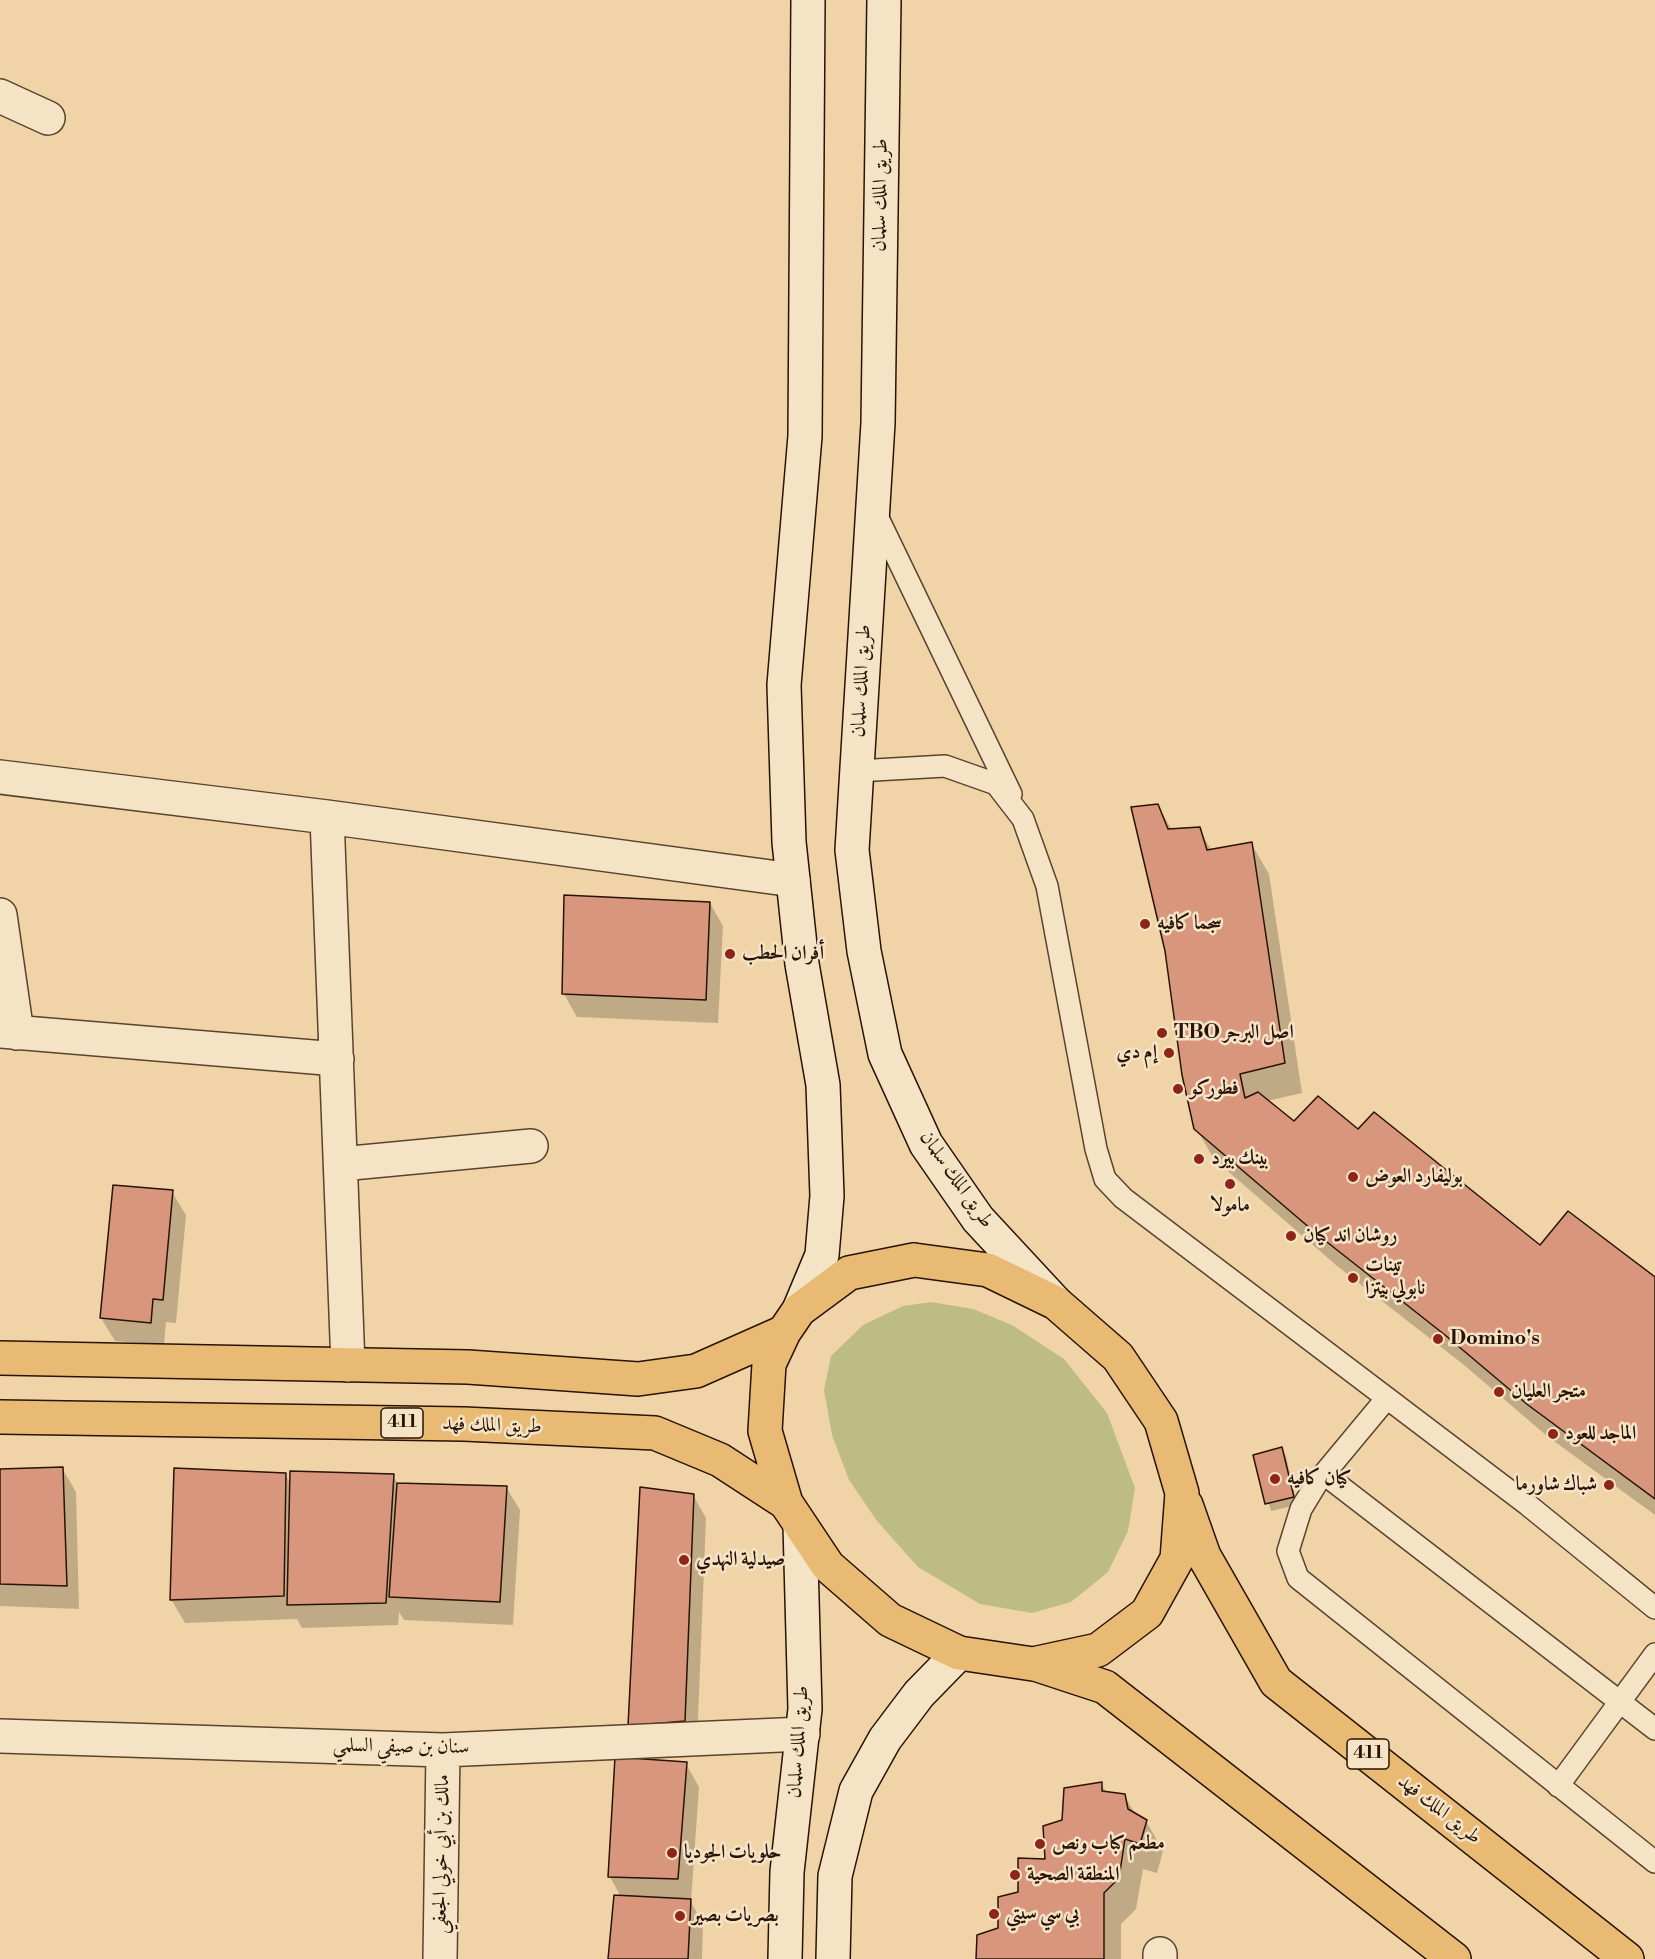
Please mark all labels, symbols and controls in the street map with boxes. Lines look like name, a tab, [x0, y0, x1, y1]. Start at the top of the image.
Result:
street label: طريق الملك سلمان	[868, 138, 894, 252]
street label: طريق الملك سلمان	[847, 624, 877, 738]
place label: سجما كافيه	[1157, 912, 1222, 936]
marker: سجما كافيه	[1138, 917, 1152, 931]
place label: أفران الحطب	[742, 942, 824, 966]
marker: أفران الحطب	[723, 947, 737, 961]
place label: TBO اصل البرجر	[1174, 1021, 1294, 1045]
marker: TBO اصل البرجر	[1155, 1026, 1169, 1040]
place label: إم دي	[1116, 1041, 1157, 1065]
marker: إم دي	[1162, 1046, 1176, 1060]
place label: فطوركو	[1190, 1077, 1239, 1101]
marker: فطوركو	[1171, 1082, 1185, 1096]
street label: طريق الملك سلمان	[914, 1127, 998, 1233]
place label: بينك بيرد	[1211, 1147, 1269, 1171]
marker: بينك بيرد	[1192, 1152, 1206, 1166]
place label: بوليفارد العوض	[1365, 1165, 1463, 1189]
marker: بوليفارد العوض	[1346, 1170, 1360, 1184]
marker: مامولا	[1223, 1177, 1237, 1191]
place label: مامولا	[1210, 1194, 1250, 1218]
place label: روشان اند كيان	[1303, 1224, 1397, 1248]
marker: روشان اند كيان	[1284, 1229, 1298, 1243]
place label: تينات نابولي بيتزا	[1365, 1254, 1425, 1301]
marker: تينات نابولي بيتزا	[1346, 1271, 1360, 1285]
place label: Domino's	[1450, 1327, 1540, 1351]
marker: Domino's	[1431, 1332, 1445, 1346]
place label: متجر العليان	[1511, 1380, 1586, 1404]
marker: متجر العليان	[1492, 1385, 1506, 1399]
road number: 411	[381, 1408, 423, 1438]
street label: طريق الملك فهد	[442, 1412, 542, 1440]
place label: الماجد للعود	[1565, 1422, 1636, 1446]
marker: الماجد للعود	[1546, 1427, 1560, 1441]
place label: كيان كافيه	[1287, 1467, 1351, 1491]
marker: كيان كافيه	[1268, 1472, 1282, 1486]
place label: شباك شاورما	[1516, 1473, 1597, 1497]
marker: شباك شاورما	[1602, 1478, 1616, 1492]
place label: صيدلية النهدي	[696, 1548, 785, 1572]
marker: صيدلية النهدي	[677, 1553, 691, 1567]
street label: طريق الملك سلمان	[783, 1685, 815, 1799]
street label: سنان بن صيفي السلمي	[332, 1734, 470, 1760]
road number: 411	[1347, 1739, 1389, 1769]
street label: طريق الملك فهد	[1392, 1770, 1486, 1850]
street label: مالك بن أبي خولي الجعفي	[429, 1774, 455, 1934]
place label: مطعم كباب ونص	[1052, 1832, 1165, 1856]
marker: مطعم كباب ونص	[1033, 1837, 1047, 1851]
place label: حلويات الجوديا	[684, 1841, 781, 1865]
marker: حلويات الجوديا	[665, 1846, 679, 1860]
place label: المنطقة الصحية	[1027, 1863, 1120, 1887]
marker: المنطقة الصحية	[1008, 1868, 1022, 1882]
place label: بي سي سيتي	[1006, 1902, 1079, 1926]
place label: بصريات بصير	[692, 1904, 779, 1928]
marker: بي سي سيتي	[987, 1907, 1001, 1921]
marker: بصريات بصير	[673, 1909, 687, 1923]

